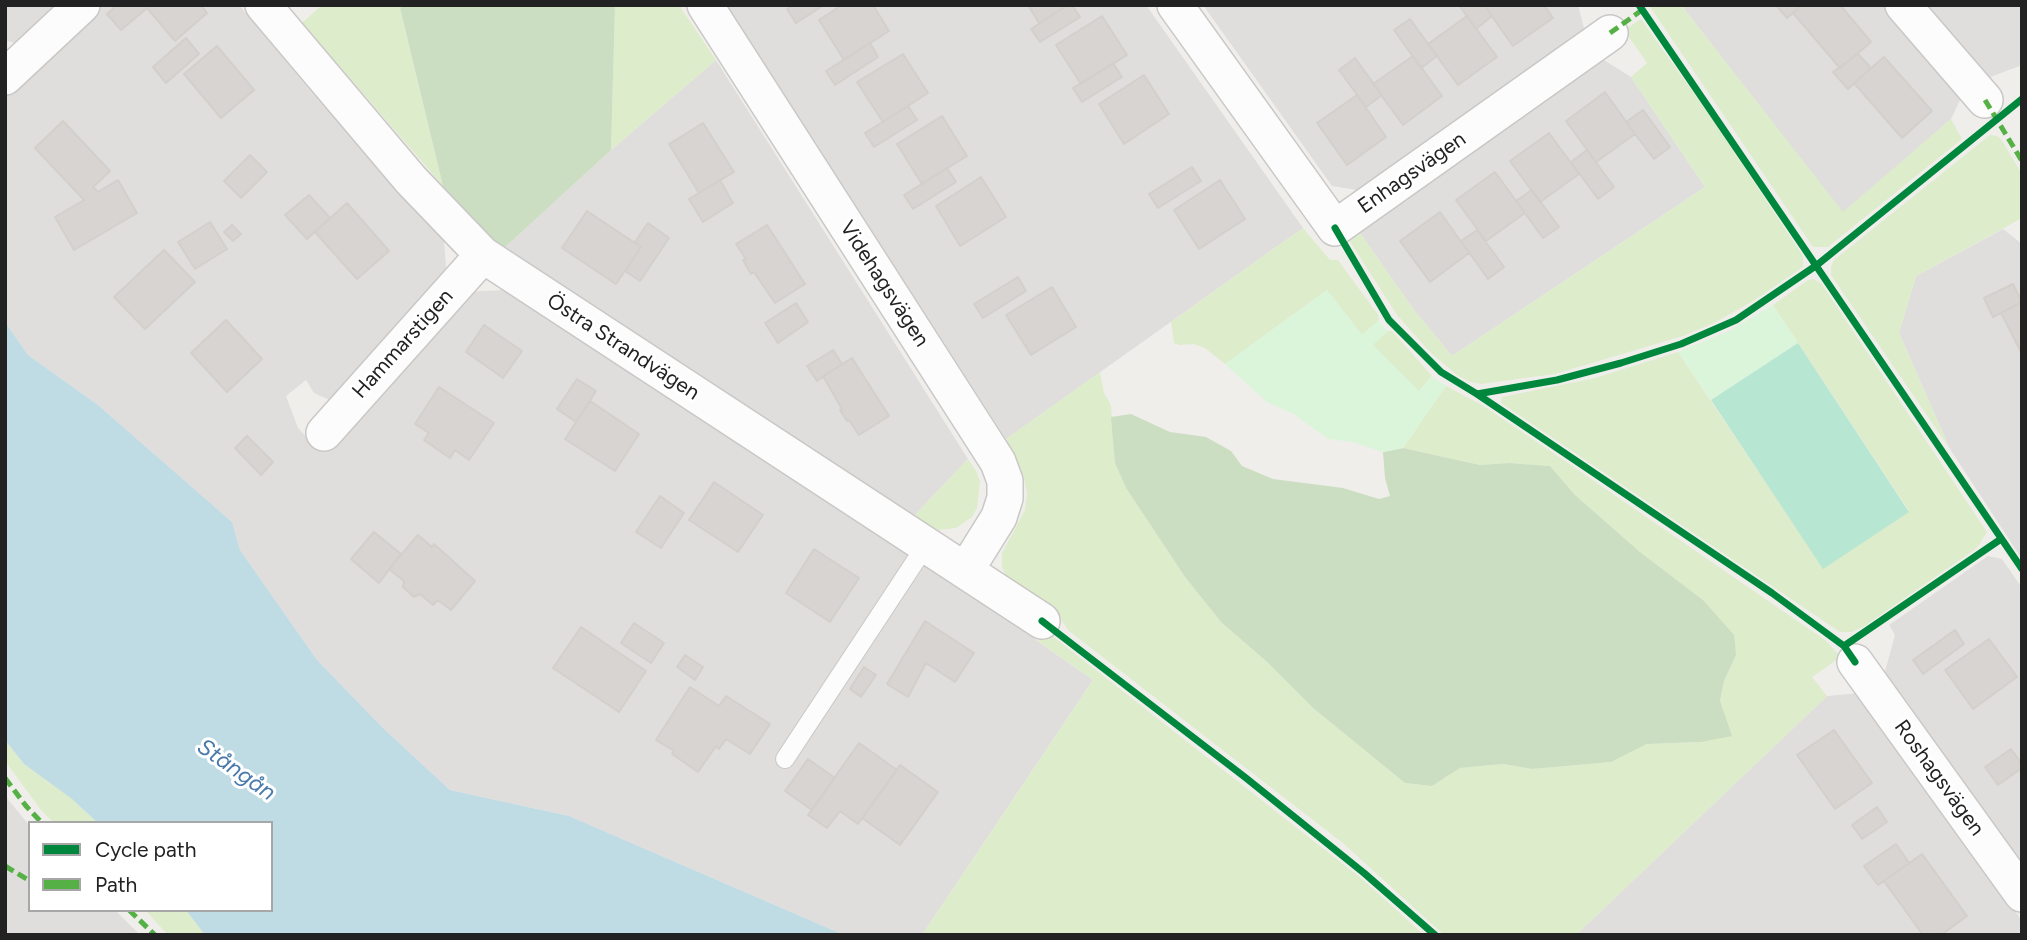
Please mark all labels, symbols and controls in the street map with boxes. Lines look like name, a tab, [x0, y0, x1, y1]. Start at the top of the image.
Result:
street label: Enhagsvägen	[1353, 127, 1471, 219]
street label: Videhagsvägen	[834, 216, 934, 352]
street label: Hammarstigen	[347, 284, 459, 404]
street label: Östra Strandvägen	[542, 288, 704, 406]
street label: Roshagsvägen	[1889, 715, 1989, 841]
water label: Stångån	[192, 733, 280, 807]
legend	[28, 821, 273, 912]
text: Cycle path	[95, 837, 196, 862]
text: Path	[95, 872, 137, 897]

